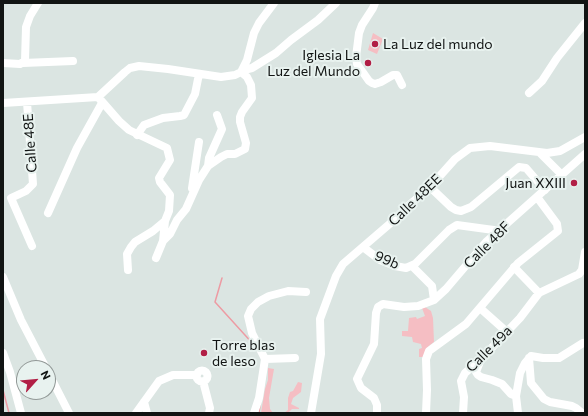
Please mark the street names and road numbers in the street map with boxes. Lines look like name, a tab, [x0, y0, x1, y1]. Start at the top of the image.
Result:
street label: Calle 48E	[20, 113, 40, 173]
street label: Calle 48EE	[385, 170, 445, 230]
street label: Calle 48F	[460, 218, 514, 272]
street label: 99b	[372, 247, 402, 273]
street label: Calle 49a	[462, 322, 516, 376]

